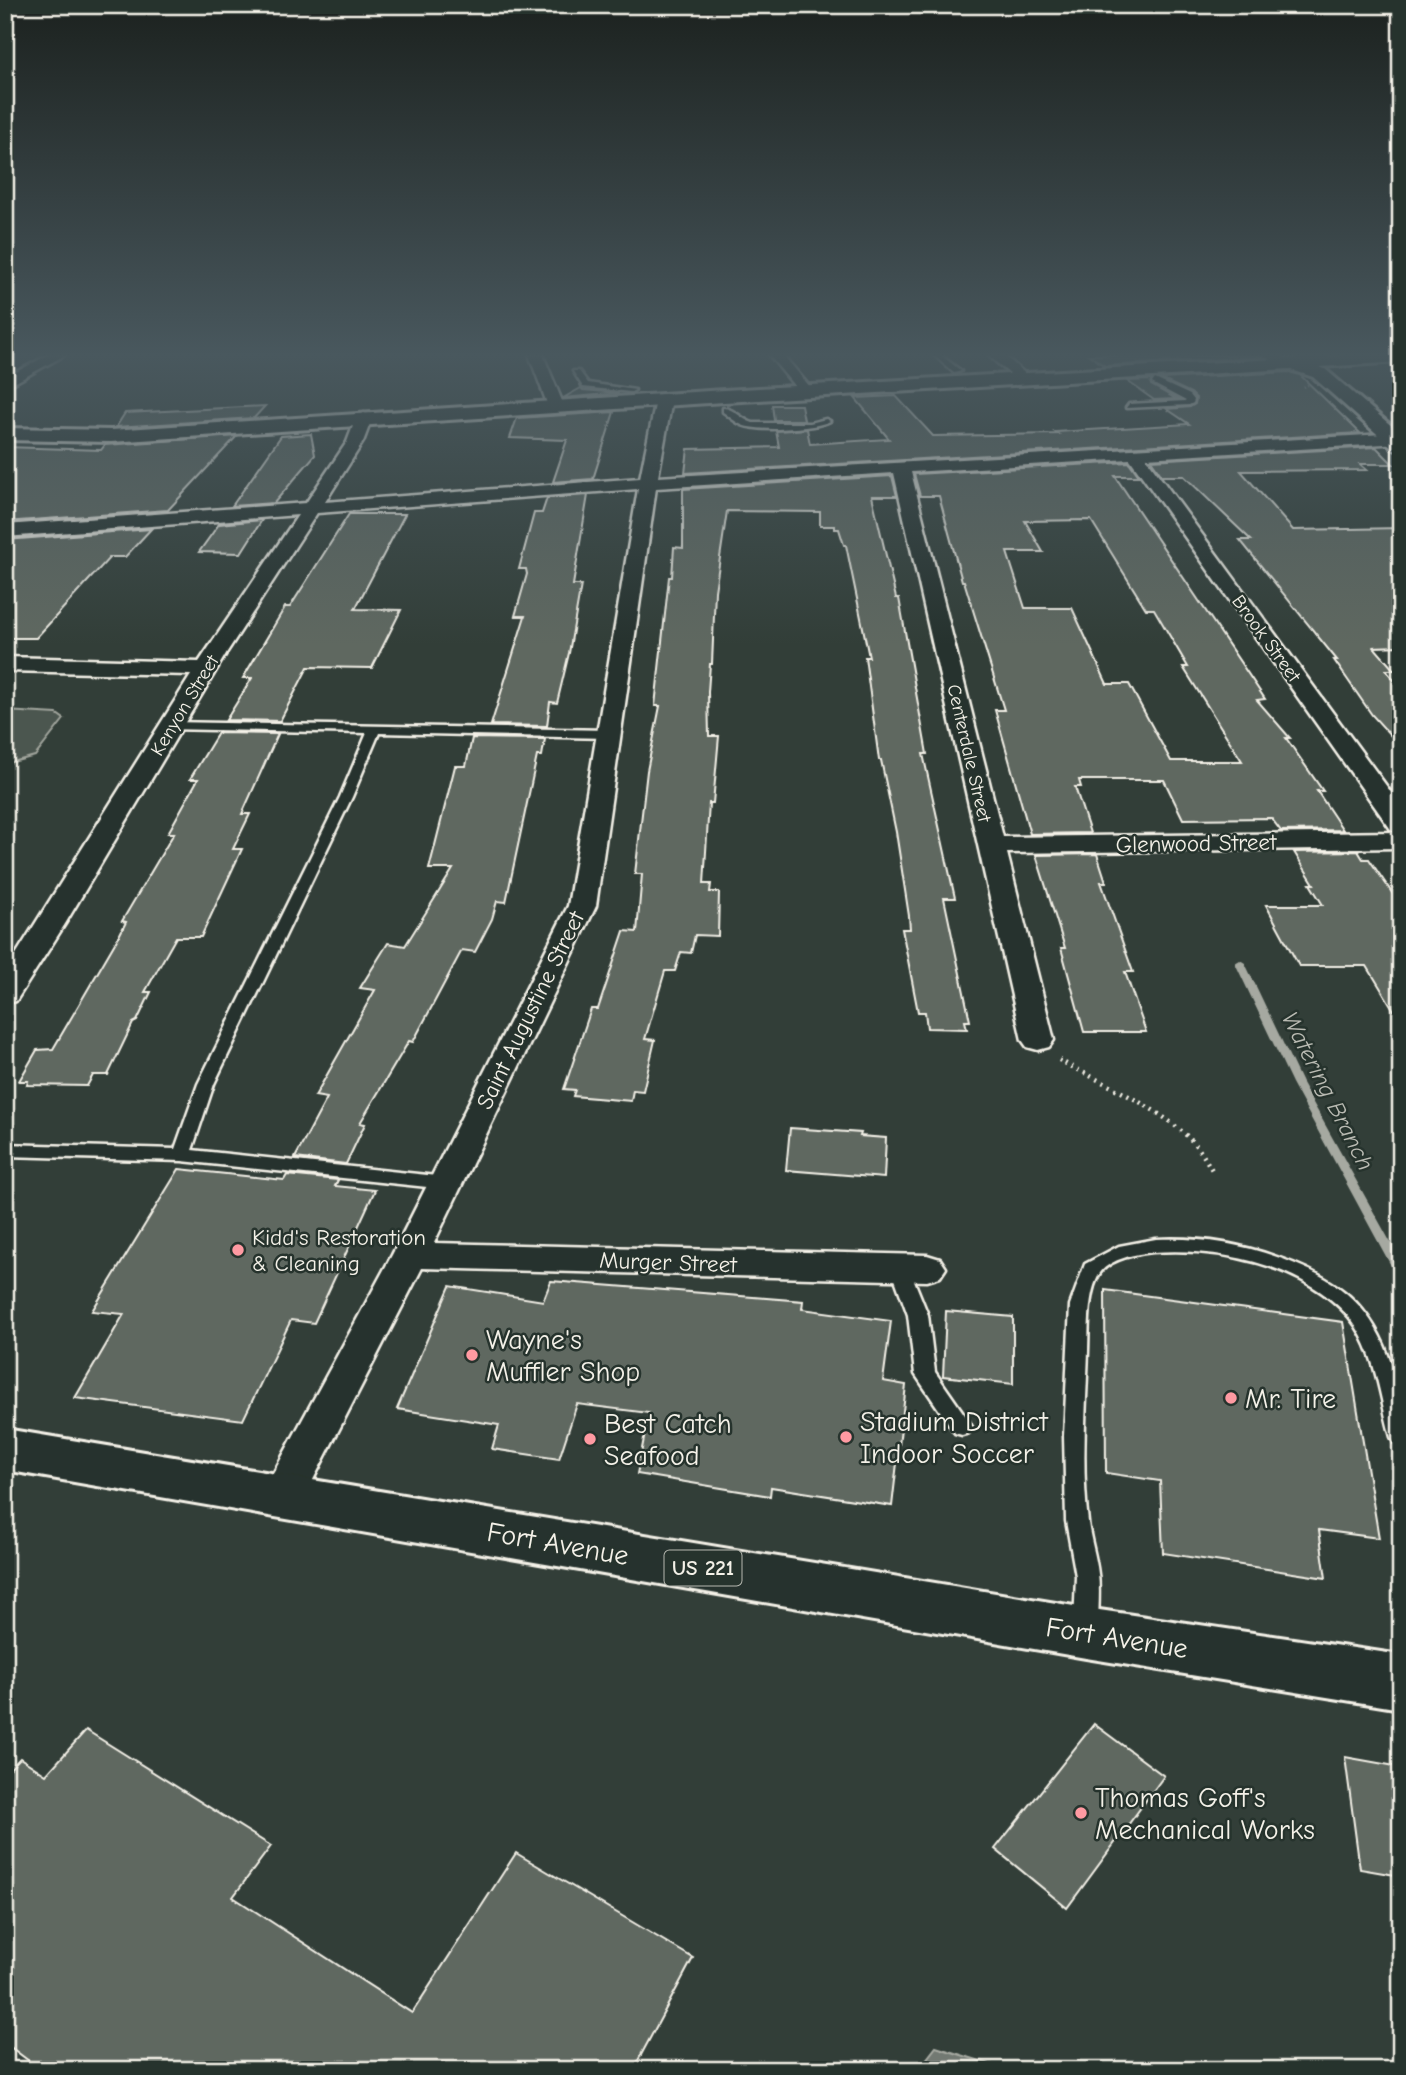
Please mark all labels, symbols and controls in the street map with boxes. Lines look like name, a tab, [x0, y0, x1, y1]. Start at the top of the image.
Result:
street label: Brook Street	[1227, 591, 1305, 687]
street label: Kenyon Street	[146, 651, 224, 760]
street label: Centerdale Street	[942, 682, 996, 825]
street label: Glenwood Street	[1115, 829, 1278, 858]
street label: Saint Augustine Street	[471, 906, 591, 1114]
water label: Watering Branch	[1276, 1007, 1380, 1175]
place label: Kidd's Restoration & Cleaning	[252, 1224, 426, 1277]
marker: Kidd's Restoration & Cleaning	[230, 1242, 246, 1258]
street label: Murger Street	[599, 1247, 739, 1278]
place label: Wayne's Muffler Shop	[486, 1324, 640, 1388]
marker: Wayne's Muffler Shop	[464, 1347, 480, 1363]
place label: Mr. Tire	[1245, 1383, 1336, 1415]
marker: Mr. Tire	[1223, 1390, 1239, 1406]
place label: Stadium District Indoor Soccer	[860, 1406, 1049, 1470]
place label: Best Catch Seafood	[604, 1408, 732, 1472]
marker: Stadium District Indoor Soccer	[838, 1429, 854, 1445]
marker: Best Catch Seafood	[582, 1431, 598, 1447]
street label: Fort Avenue	[485, 1516, 631, 1572]
road number: US 221	[664, 1550, 742, 1586]
street label: Fort Avenue	[1044, 1611, 1190, 1665]
place label: Thomas Goff's Mechanical Works	[1095, 1782, 1315, 1846]
marker: Thomas Goff's Mechanical Works	[1073, 1805, 1089, 1821]

